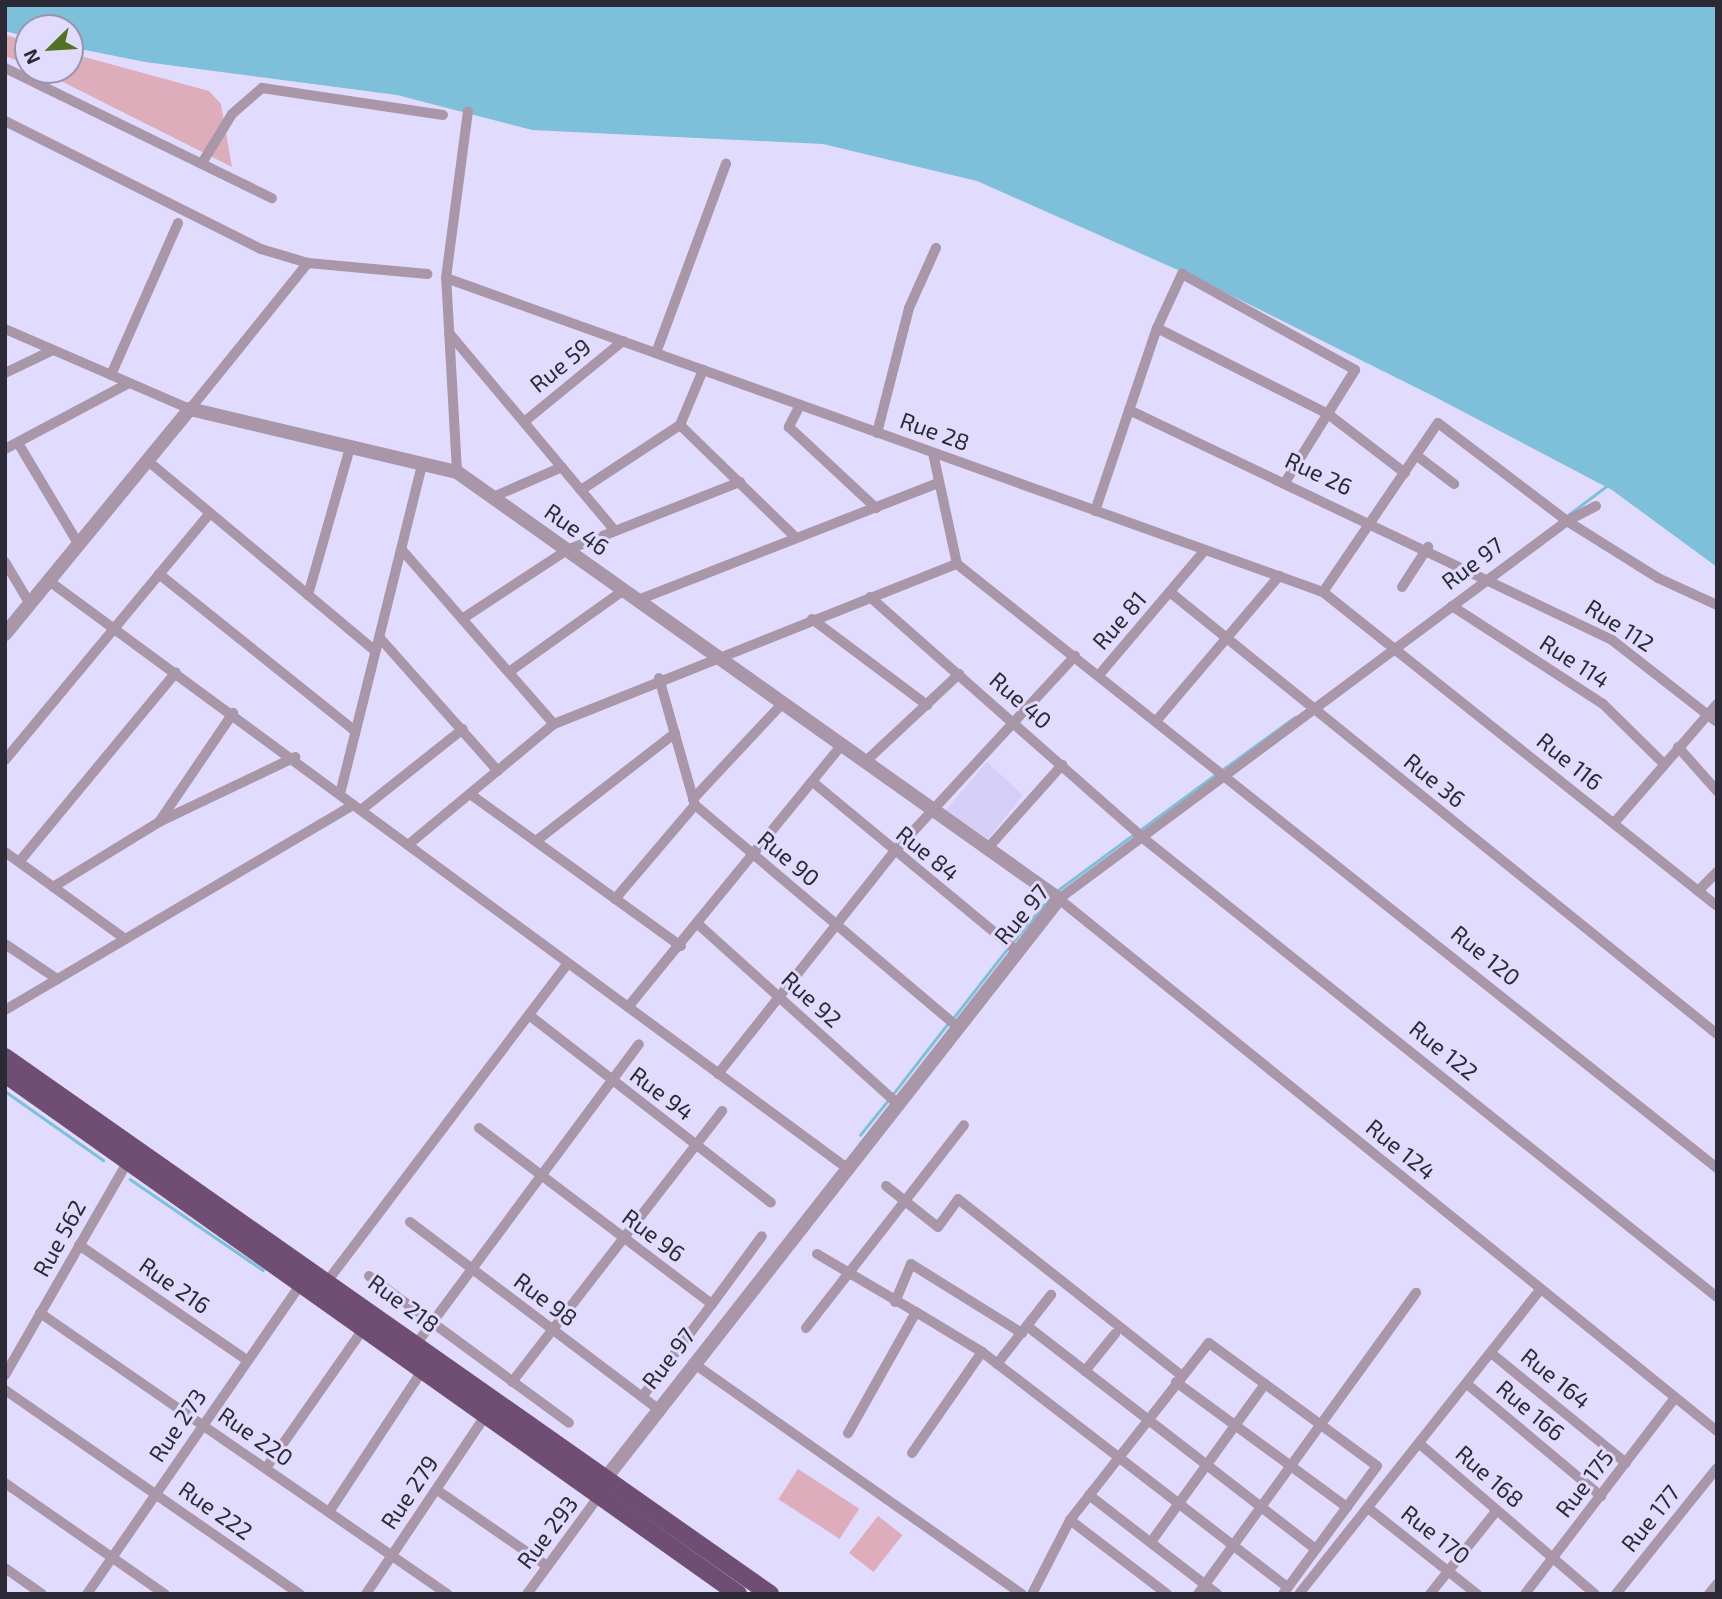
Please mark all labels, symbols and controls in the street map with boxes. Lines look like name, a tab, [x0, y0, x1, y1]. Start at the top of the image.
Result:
north arrow	[14, 14, 84, 84]
text: N	[18, 46, 44, 68]
street label: Rue 59	[524, 332, 596, 398]
street label: Rue 28	[897, 406, 973, 456]
street label: Rue 26	[1281, 446, 1357, 500]
street label: Rue 46	[540, 497, 614, 561]
street label: Rue 97	[1436, 531, 1508, 595]
street label: Rue 81	[1086, 585, 1152, 655]
street label: Rue 112	[1581, 593, 1659, 657]
street label: Rue 114	[1535, 628, 1615, 694]
street label: Rue 40	[984, 666, 1058, 734]
street label: Rue 116	[1532, 726, 1608, 796]
street label: Rue 36	[1399, 747, 1471, 813]
street label: Rue 84	[891, 819, 965, 887]
street label: Rue 90	[753, 824, 825, 892]
street label: Rue 97	[988, 878, 1054, 950]
street label: Rue 120	[1446, 919, 1526, 991]
street label: Rue 92	[776, 965, 848, 1033]
street label: Rue 122	[1404, 1014, 1484, 1086]
street label: Rue 94	[625, 1060, 699, 1126]
street label: Rue 124	[1361, 1113, 1441, 1185]
street label: Rue 562	[27, 1195, 91, 1281]
street label: Rue 96	[617, 1203, 691, 1267]
street label: Rue 216	[134, 1251, 216, 1319]
street label: Rue 98	[509, 1266, 583, 1332]
street label: Rue 218	[363, 1268, 445, 1338]
street label: Rue 97	[636, 1322, 700, 1394]
street label: Rue 164	[1516, 1342, 1596, 1414]
street label: Rue 166	[1491, 1374, 1571, 1446]
street label: Rue 273	[143, 1383, 211, 1467]
street label: Rue 220	[213, 1400, 299, 1472]
street label: Rue 168	[1450, 1439, 1530, 1513]
street label: Rue 175	[1549, 1444, 1619, 1522]
street label: Rue 279	[374, 1450, 444, 1534]
street label: Rue 222	[174, 1475, 258, 1545]
street label: Rue 177	[1615, 1479, 1685, 1557]
street label: Rue 293	[511, 1490, 583, 1574]
street label: Rue 170	[1396, 1499, 1476, 1569]

